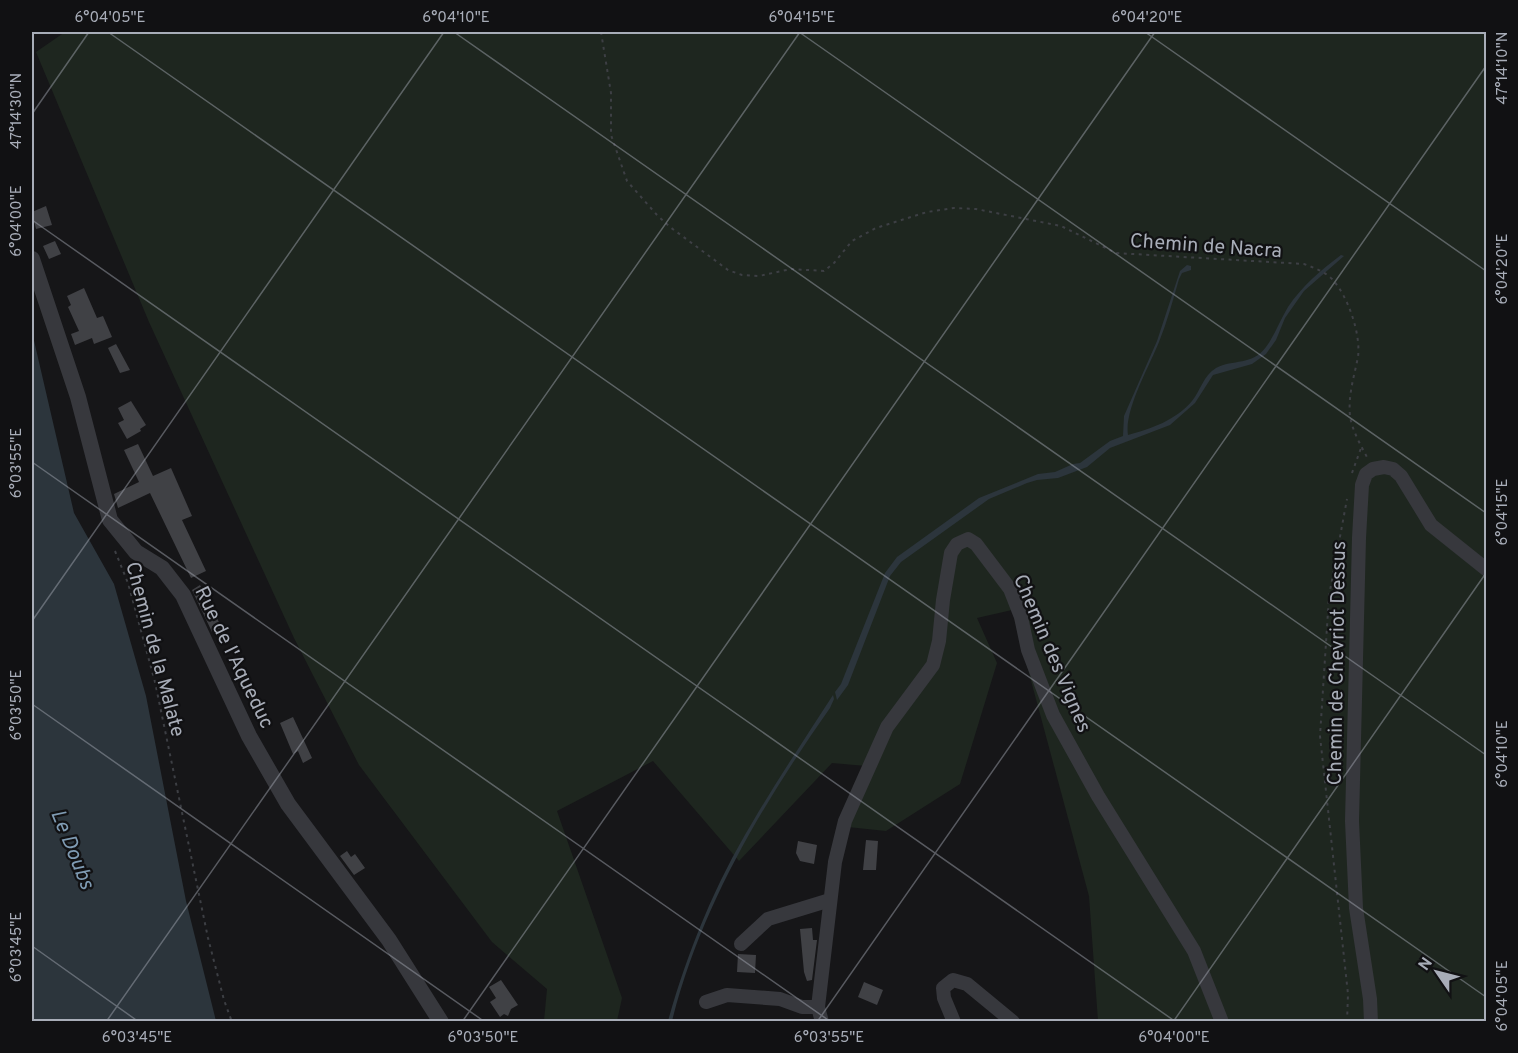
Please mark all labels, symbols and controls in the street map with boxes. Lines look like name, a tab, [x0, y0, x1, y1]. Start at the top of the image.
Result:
text: 6°04'05"E	[74, 9, 146, 28]
text: 6°04'10"E	[422, 9, 490, 28]
text: 6°04'15"E	[768, 9, 836, 28]
text: 6°04'20"E	[1111, 9, 1183, 28]
text: 47°14'10"N	[1494, 32, 1513, 104]
text: 47°14'30"N	[8, 73, 27, 149]
text: 6°04'00"E	[8, 185, 27, 257]
street label: Chemin de Nacra	[1129, 229, 1283, 265]
text: 6°04'20"E	[1494, 233, 1513, 305]
text: 6°03'55"E	[8, 428, 27, 498]
text: 6°04'15"E	[1494, 478, 1513, 546]
street label: Chemin de Chevriot Dessus	[1323, 541, 1353, 786]
street label: Chemin de la Malate	[118, 559, 190, 740]
street label: Chemin des Vignes	[1006, 571, 1096, 737]
street label: Rue de l'Aqueduc	[188, 582, 279, 733]
text: 6°03'50"E	[8, 670, 27, 740]
text: 6°04'10"E	[1494, 720, 1513, 788]
water label: Le Doubs	[43, 806, 100, 894]
text: 6°03'45"E	[8, 912, 27, 982]
north arrow	[1407, 942, 1467, 1002]
text: N	[1415, 954, 1438, 975]
text: 6°04'05"E	[1494, 960, 1513, 1032]
text: 6°03'45"E	[102, 1029, 172, 1048]
text: 6°03'50"E	[448, 1029, 518, 1048]
text: 6°03'55"E	[794, 1029, 864, 1048]
text: 6°04'00"E	[1138, 1029, 1210, 1048]

